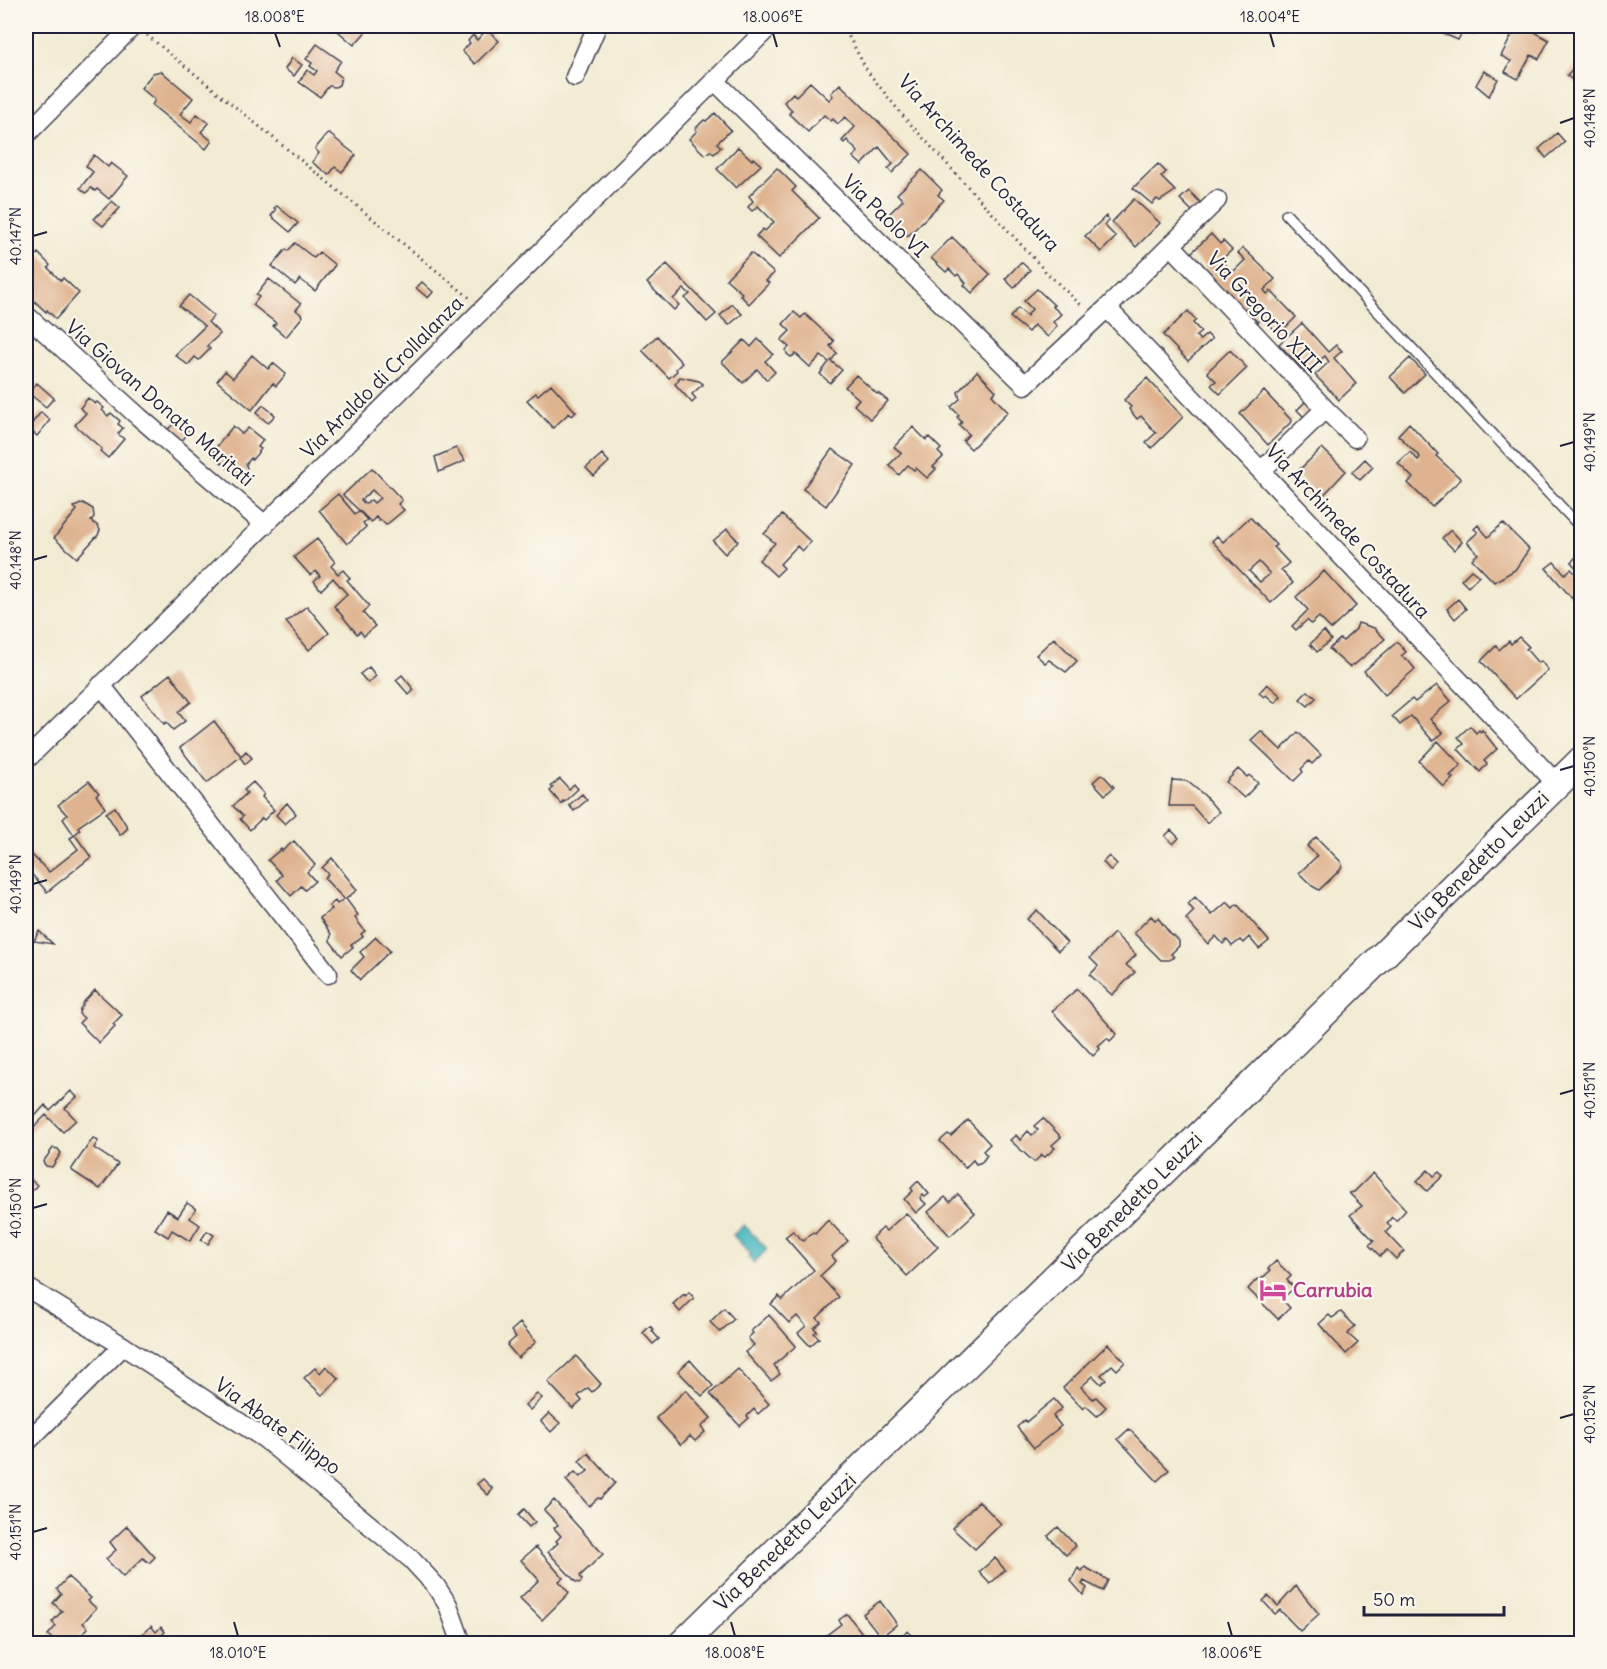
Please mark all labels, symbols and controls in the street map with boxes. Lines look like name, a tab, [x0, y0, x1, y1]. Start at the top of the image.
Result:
text: 18.008°E	[245, 7, 305, 26]
text: 18.006°E	[743, 7, 803, 26]
text: 18.004°E	[1240, 7, 1300, 26]
street label: Via Archimede Costadura	[893, 69, 1066, 256]
text: 40.148°N	[1580, 88, 1599, 148]
street label: Via Paolo VI	[837, 169, 933, 262]
text: 40.147°N	[6, 207, 25, 265]
street label: Via Gregorio XIII	[1202, 246, 1327, 377]
street label: Via Araldo di Crollalanza	[295, 290, 468, 463]
street label: Via Giovan Donato Maritati	[61, 314, 260, 491]
text: 40.149°N	[1580, 412, 1599, 472]
street label: Via Archimede Costadura	[1261, 438, 1436, 623]
text: 40.148°N	[6, 530, 25, 590]
text: 40.150°N	[1580, 736, 1599, 796]
street label: Via Benedetto Leuzzi	[1403, 785, 1554, 936]
text: 40.149°N	[6, 854, 25, 914]
text: 40.151°N	[1580, 1062, 1599, 1118]
street label: Via Benedetto Leuzzi	[1056, 1126, 1207, 1277]
text: 40.150°N	[6, 1178, 25, 1238]
hotel icon: Carrubia	[1258, 1275, 1288, 1305]
place label: Carrubia	[1293, 1277, 1373, 1302]
street label: Via Abate Filippo	[211, 1372, 346, 1480]
text: 40.152°N	[1580, 1384, 1599, 1444]
street label: Via Benedetto Leuzzi	[708, 1467, 861, 1616]
text: 40.151°N	[6, 1504, 25, 1560]
scale bar	[1364, 1579, 1504, 1617]
text: 50 m	[1373, 1588, 1415, 1611]
text: 18.010°E	[209, 1643, 267, 1662]
text: 18.008°E	[705, 1643, 765, 1662]
text: 18.006°E	[1202, 1643, 1262, 1662]

